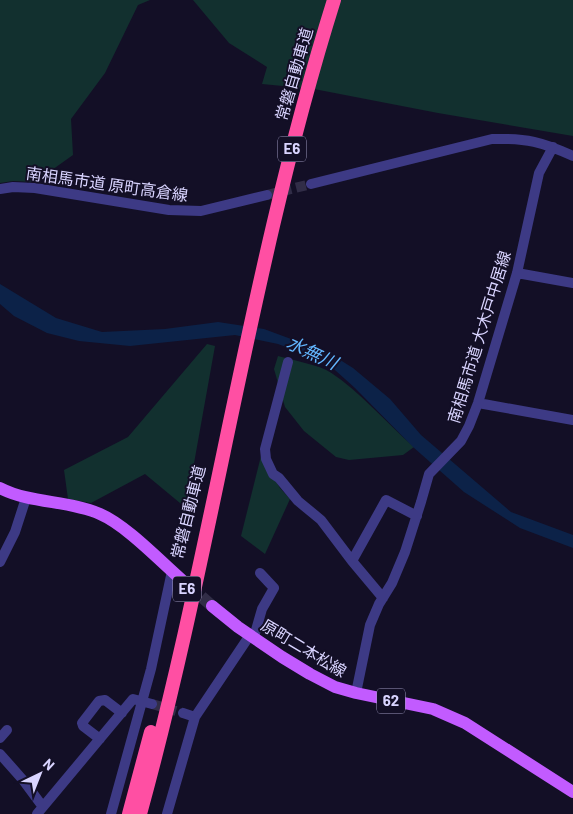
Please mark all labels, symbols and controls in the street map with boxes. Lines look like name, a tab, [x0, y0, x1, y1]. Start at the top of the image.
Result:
street label: 常磐自動車道	[271, 25, 316, 123]
road number: E6	[278, 136, 306, 162]
street label: 南相馬市道 原町高倉線	[25, 163, 189, 204]
street label: 南相馬市道 大木戸中居線	[443, 248, 514, 425]
water label: 水無川	[283, 331, 343, 374]
street label: 常磐自動車道	[167, 463, 208, 561]
road number: E6	[173, 576, 201, 602]
street label: 原町二本松線	[258, 615, 350, 680]
road number: 62	[377, 688, 405, 714]
north arrow	[15, 749, 65, 799]
text: N	[40, 755, 58, 774]

